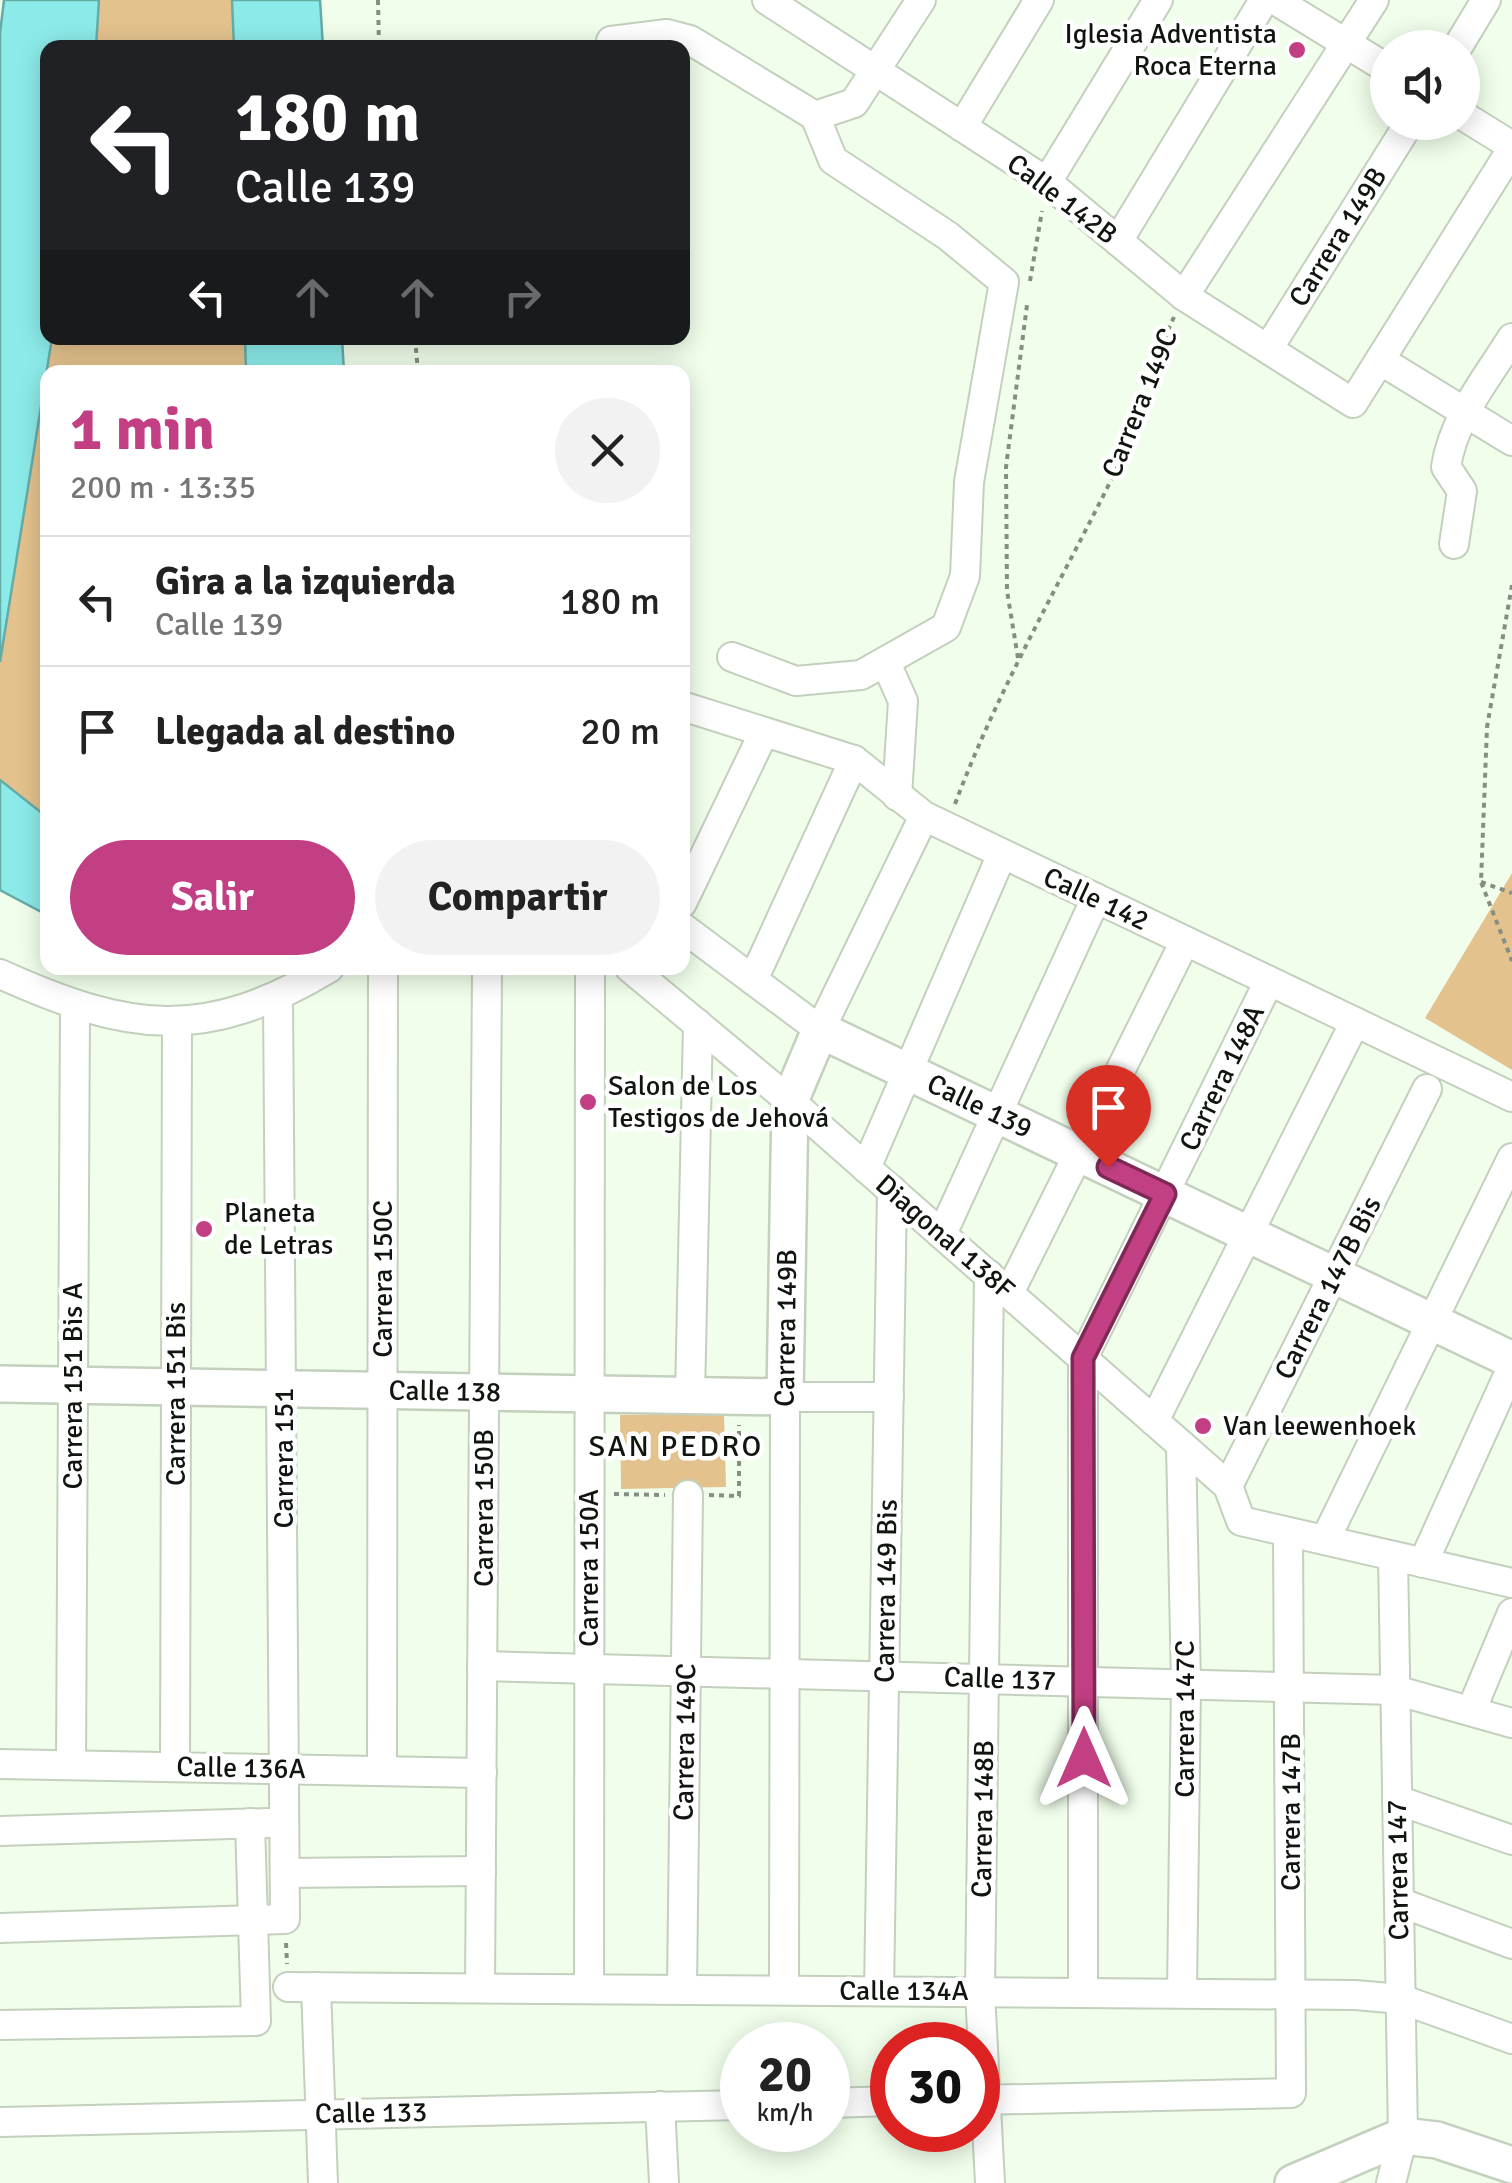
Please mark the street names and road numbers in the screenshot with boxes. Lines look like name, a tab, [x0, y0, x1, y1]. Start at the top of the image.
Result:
street label: Calle 142B	[1000, 147, 1124, 251]
street label: Carrera 149B	[1282, 161, 1394, 313]
street label: Carrera 149C	[1095, 324, 1185, 482]
street label: Calle 142	[1038, 860, 1154, 938]
street label: Carrera 148A	[1172, 1000, 1272, 1156]
street label: Calle 139	[922, 1067, 1038, 1146]
street label: Diagonal 138F	[869, 1167, 1021, 1307]
street label: Carrera 147B Bis	[1267, 1191, 1389, 1385]
street label: Carrera 150C	[366, 1200, 400, 1358]
street label: Carrera 149B	[768, 1249, 804, 1407]
street label: Carrera 151 Bis A	[56, 1282, 90, 1490]
street label: Carrera 151 Bis	[159, 1302, 193, 1486]
street label: Calle 138	[388, 1373, 501, 1409]
street label: Carrera 151	[267, 1388, 301, 1528]
street label: Carrera 150B	[467, 1429, 501, 1587]
street label: Carrera 150A	[572, 1489, 606, 1647]
street label: Carrera 149 Bis	[867, 1499, 905, 1683]
street label: Carrera 147C	[1168, 1640, 1202, 1798]
street label: Calle 137	[943, 1660, 1057, 1698]
street label: Carrera 149C	[667, 1663, 703, 1821]
street label: Carrera 147B	[1274, 1733, 1308, 1891]
street label: Carrera 148B	[965, 1740, 1001, 1898]
street label: Calle 136A	[176, 1750, 306, 1786]
street label: Carrera 147	[1380, 1799, 1416, 1941]
street label: Calle 134A	[839, 1974, 969, 2008]
street label: Calle 133	[315, 2095, 427, 2131]

